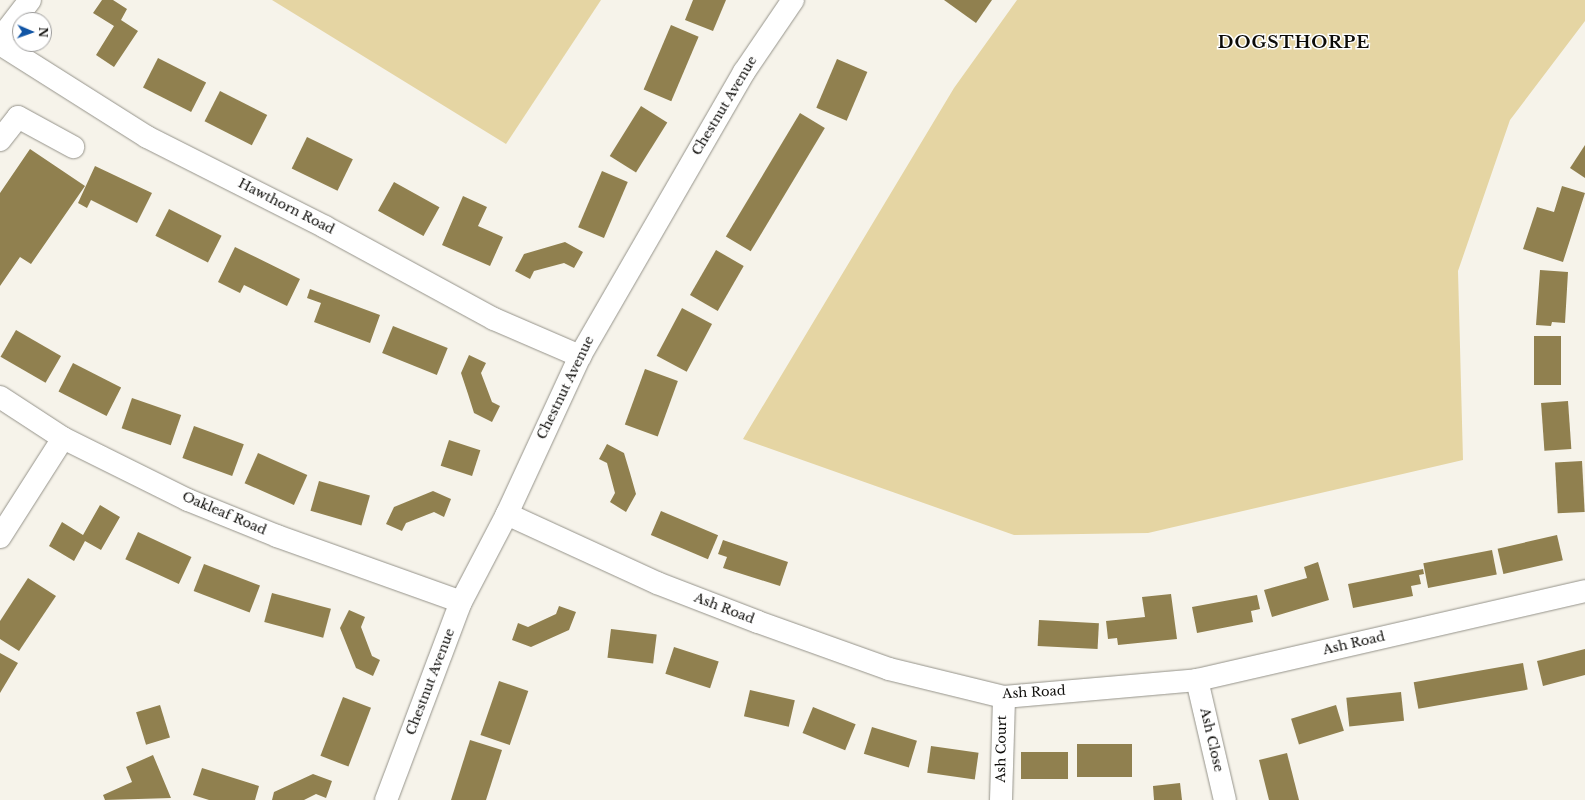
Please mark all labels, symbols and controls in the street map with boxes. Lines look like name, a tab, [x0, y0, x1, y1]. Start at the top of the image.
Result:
north arrow	[12, 12, 52, 52]
text: N	[36, 27, 50, 38]
district label: DOGSTHORPE	[1218, 33, 1370, 53]
street label: Chestnut Avenue	[689, 53, 761, 159]
street label: Hawthorn Road	[235, 176, 337, 238]
street label: Chestnut Avenue	[534, 334, 598, 442]
street label: Oakleaf Road	[180, 489, 268, 539]
street label: Ash Road	[692, 590, 756, 628]
street label: Chestnut Avenue	[403, 626, 459, 738]
street label: Ash Road	[1321, 629, 1387, 659]
street label: Ash Road	[1002, 684, 1066, 702]
street label: Ash Close	[1196, 707, 1226, 773]
street label: Ash Court	[994, 715, 1010, 783]

